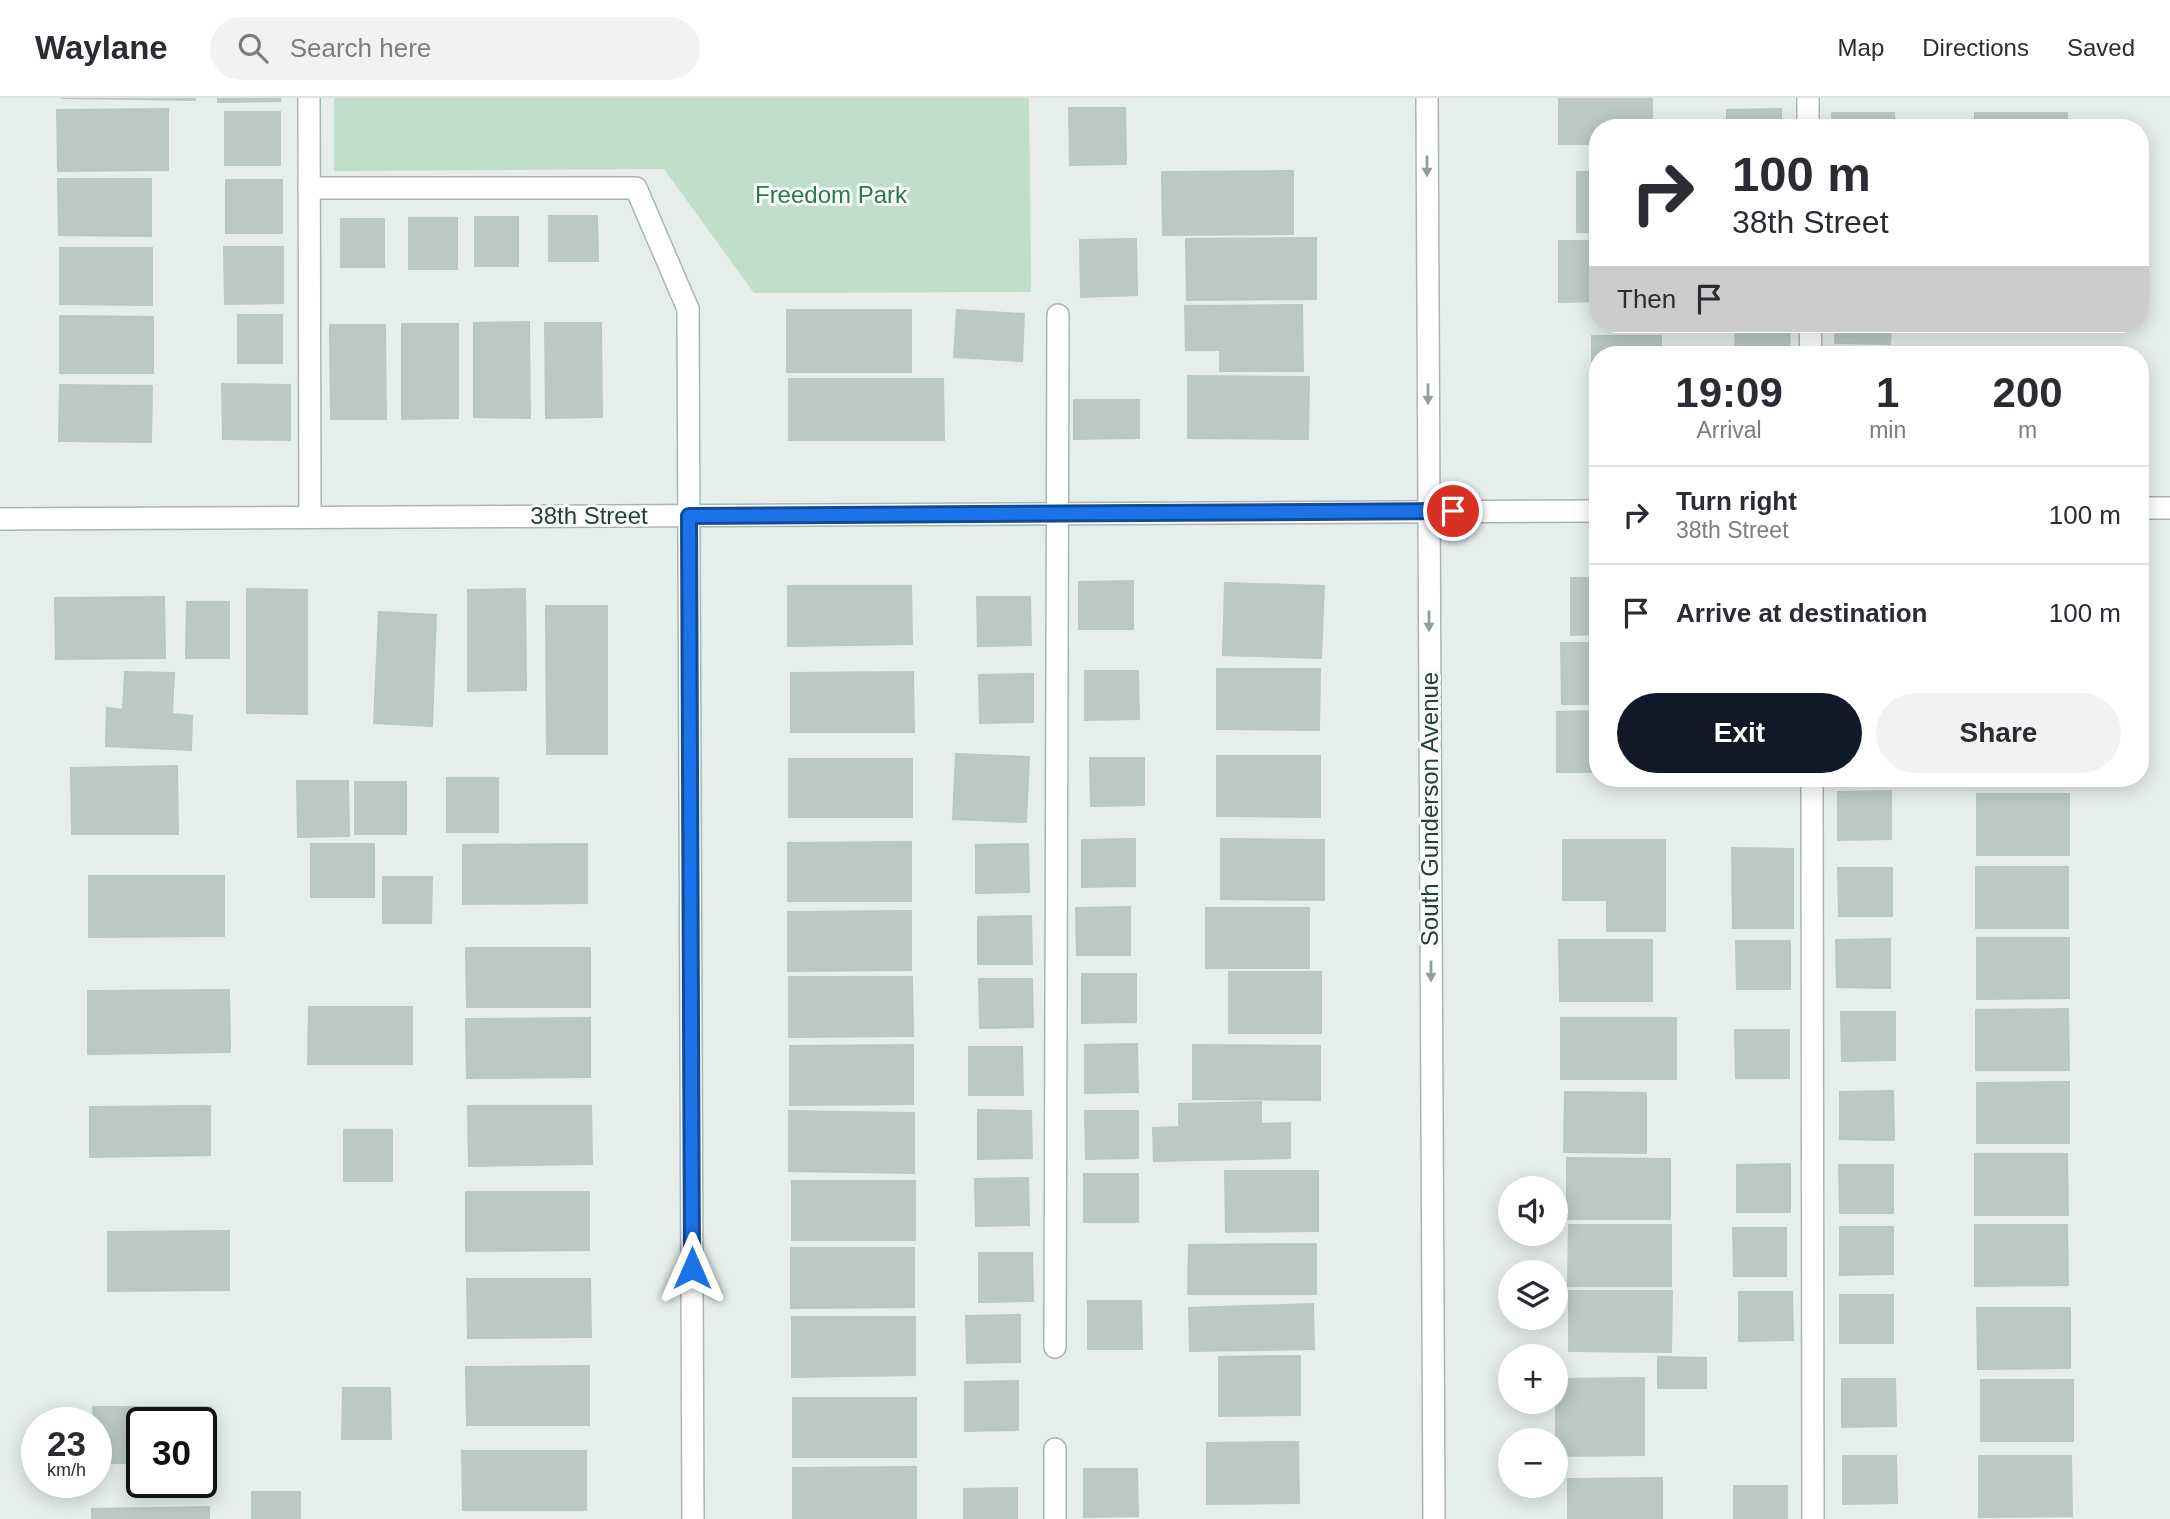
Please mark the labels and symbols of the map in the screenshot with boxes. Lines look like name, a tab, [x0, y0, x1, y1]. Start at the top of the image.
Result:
one-way arrow	[1421, 155, 1433, 177]
park label: Freedom Park	[755, 181, 908, 208]
one-way arrow	[1422, 383, 1434, 405]
pin	[1423, 481, 1483, 541]
street label: 38th Street	[530, 502, 648, 529]
one-way arrow	[1423, 610, 1435, 632]
street label: South Gunderson Avenue	[1416, 672, 1443, 946]
one-way arrow	[1425, 960, 1437, 982]
position arrow	[655, 1231, 729, 1305]
speed limit sign: 30	[126, 1407, 217, 1498]

